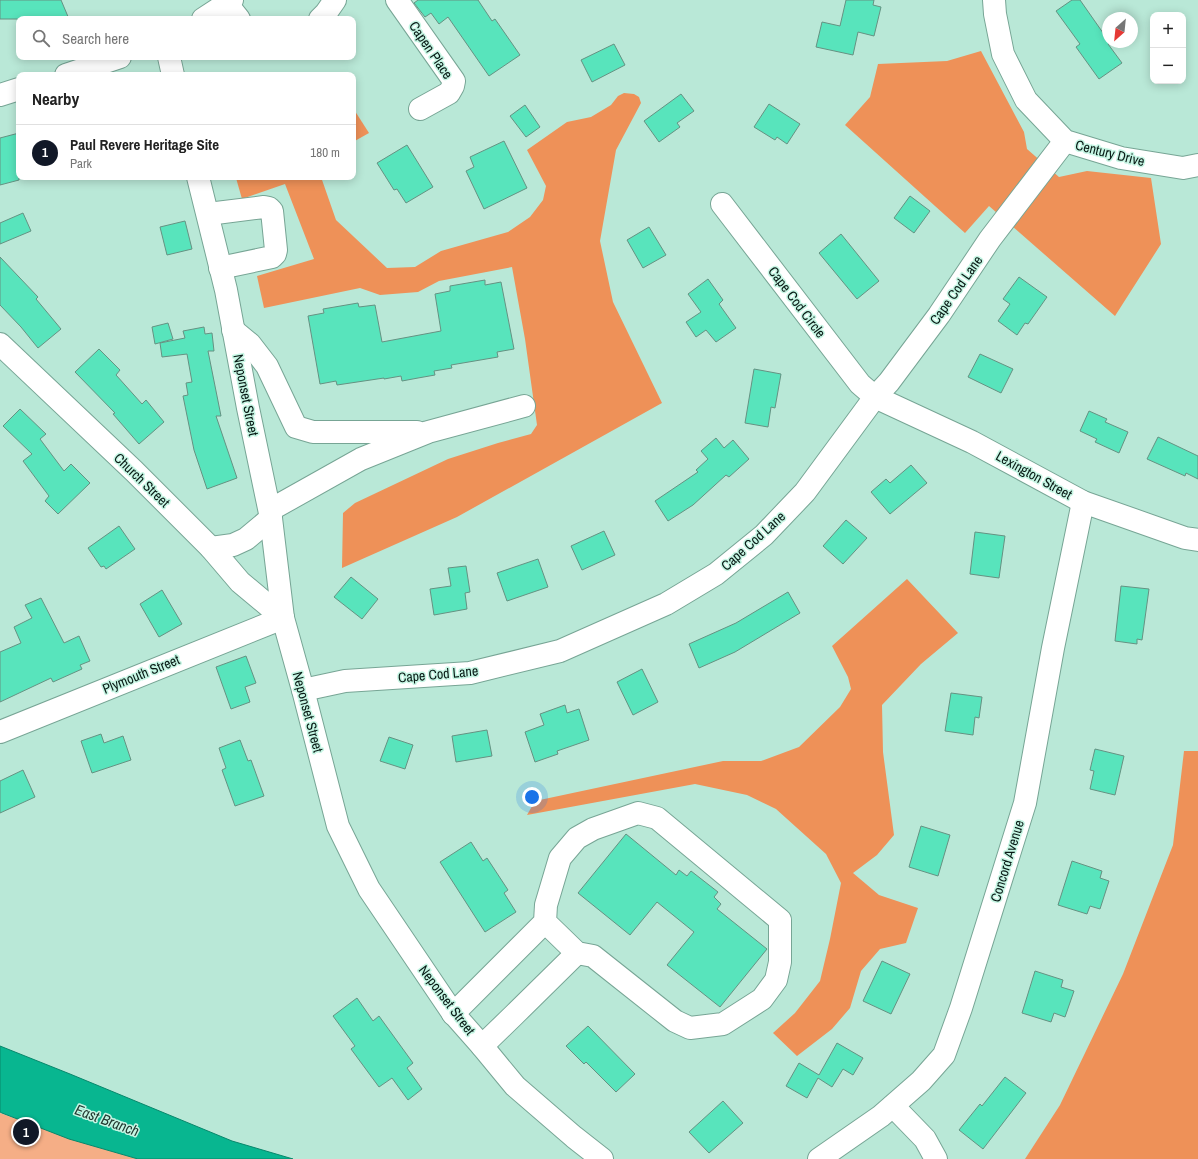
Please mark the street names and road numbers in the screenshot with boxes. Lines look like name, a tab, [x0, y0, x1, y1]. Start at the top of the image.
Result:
street label: Capen Place	[405, 18, 457, 82]
street label: Century Drive	[1073, 136, 1147, 170]
street label: Cape Cod Lane	[926, 252, 986, 328]
street label: Cape Cod Circle	[764, 263, 830, 341]
street label: Neponset Street	[229, 353, 263, 437]
street label: Lexington Street	[993, 447, 1075, 503]
street label: Church Street	[110, 449, 174, 511]
street label: Cape Cod Lane	[717, 507, 789, 575]
street label: Plymouth Street	[100, 650, 182, 698]
street label: Cape Cod Lane	[397, 662, 479, 686]
street label: Neponset Street	[289, 670, 327, 754]
street label: Concord Avenue	[986, 818, 1028, 904]
street label: Neponset Street	[415, 961, 479, 1039]

